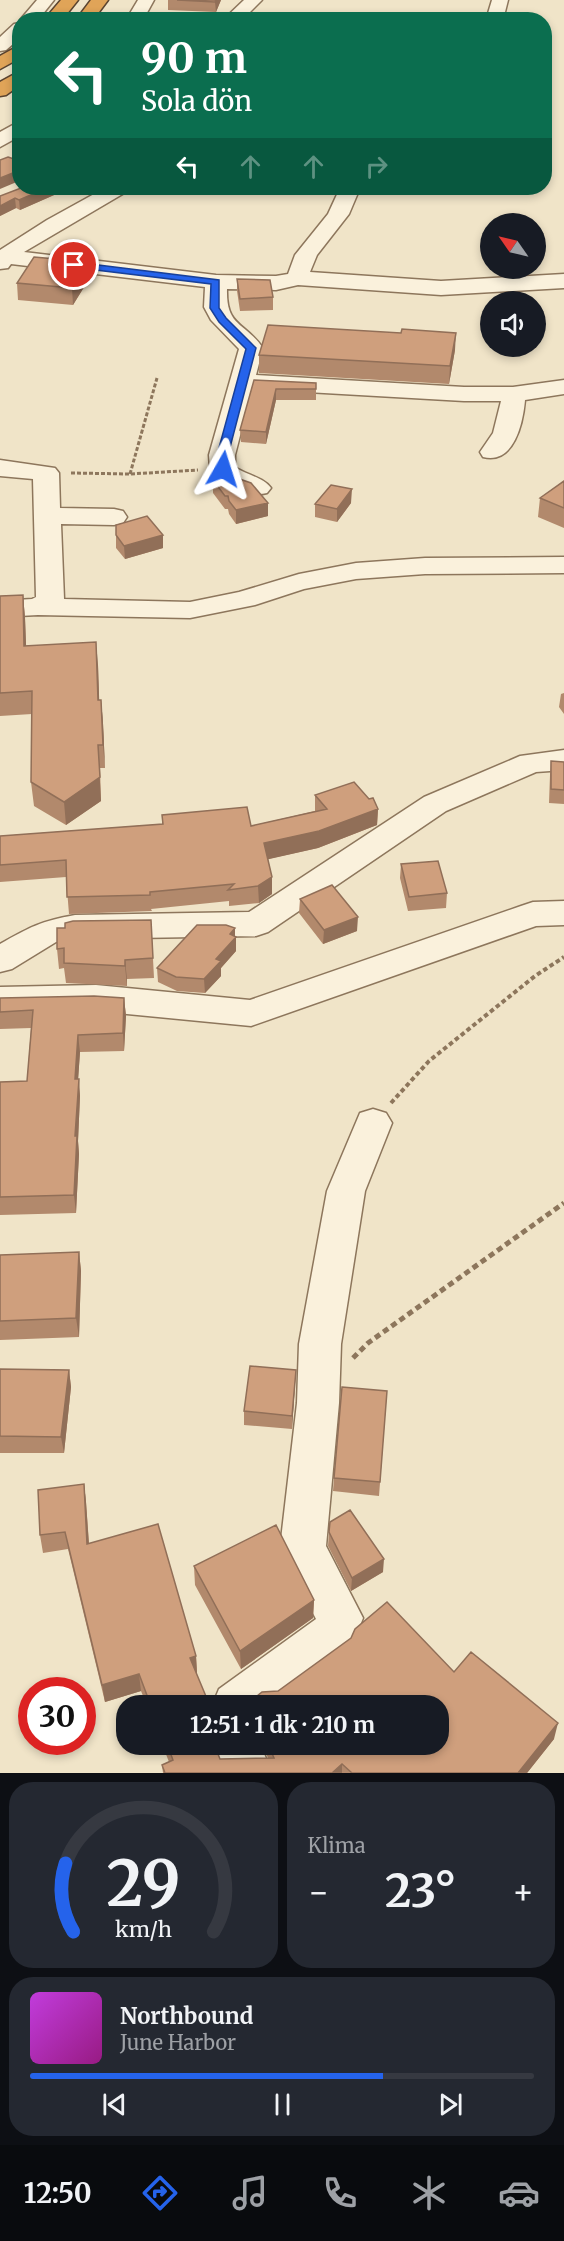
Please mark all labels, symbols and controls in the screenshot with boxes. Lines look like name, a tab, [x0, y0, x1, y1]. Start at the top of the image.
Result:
text: 90 m	[141, 32, 247, 84]
icon: left	[42, 36, 120, 114]
text: Sola dön	[141, 84, 252, 118]
icon: left	[171, 150, 204, 183]
icon: ahead	[234, 150, 267, 183]
icon: ahead	[297, 150, 330, 183]
icon: right	[360, 150, 393, 183]
north arrow	[480, 213, 546, 279]
map controls	[480, 213, 546, 357]
pin	[48, 239, 99, 290]
icon: arrive	[57, 248, 90, 281]
button: sound	[480, 291, 546, 357]
position arrow	[191, 437, 255, 501]
speed limit sign: 30	[18, 1677, 96, 1755]
text: 12:51 · 1 dk · 210 m	[190, 1711, 375, 1739]
text: Klima	[308, 1833, 365, 1858]
text: 29	[106, 1845, 180, 1923]
text: 23°	[385, 1863, 456, 1919]
text: −	[308, 1872, 330, 1913]
text: +	[512, 1872, 534, 1913]
text: km/h	[115, 1916, 172, 1943]
text: Northbound	[120, 2002, 253, 2030]
text: June Harbor	[120, 2030, 236, 2055]
icon: previous	[98, 2088, 131, 2121]
icon: pause	[266, 2088, 299, 2121]
icon: next	[434, 2088, 467, 2121]
icon: directions	[139, 2172, 181, 2214]
icon: music	[229, 2172, 271, 2214]
icon: phone	[319, 2172, 361, 2214]
icon: climate	[408, 2172, 450, 2214]
icon: car	[498, 2172, 540, 2214]
text: 12:50	[24, 2176, 92, 2210]

